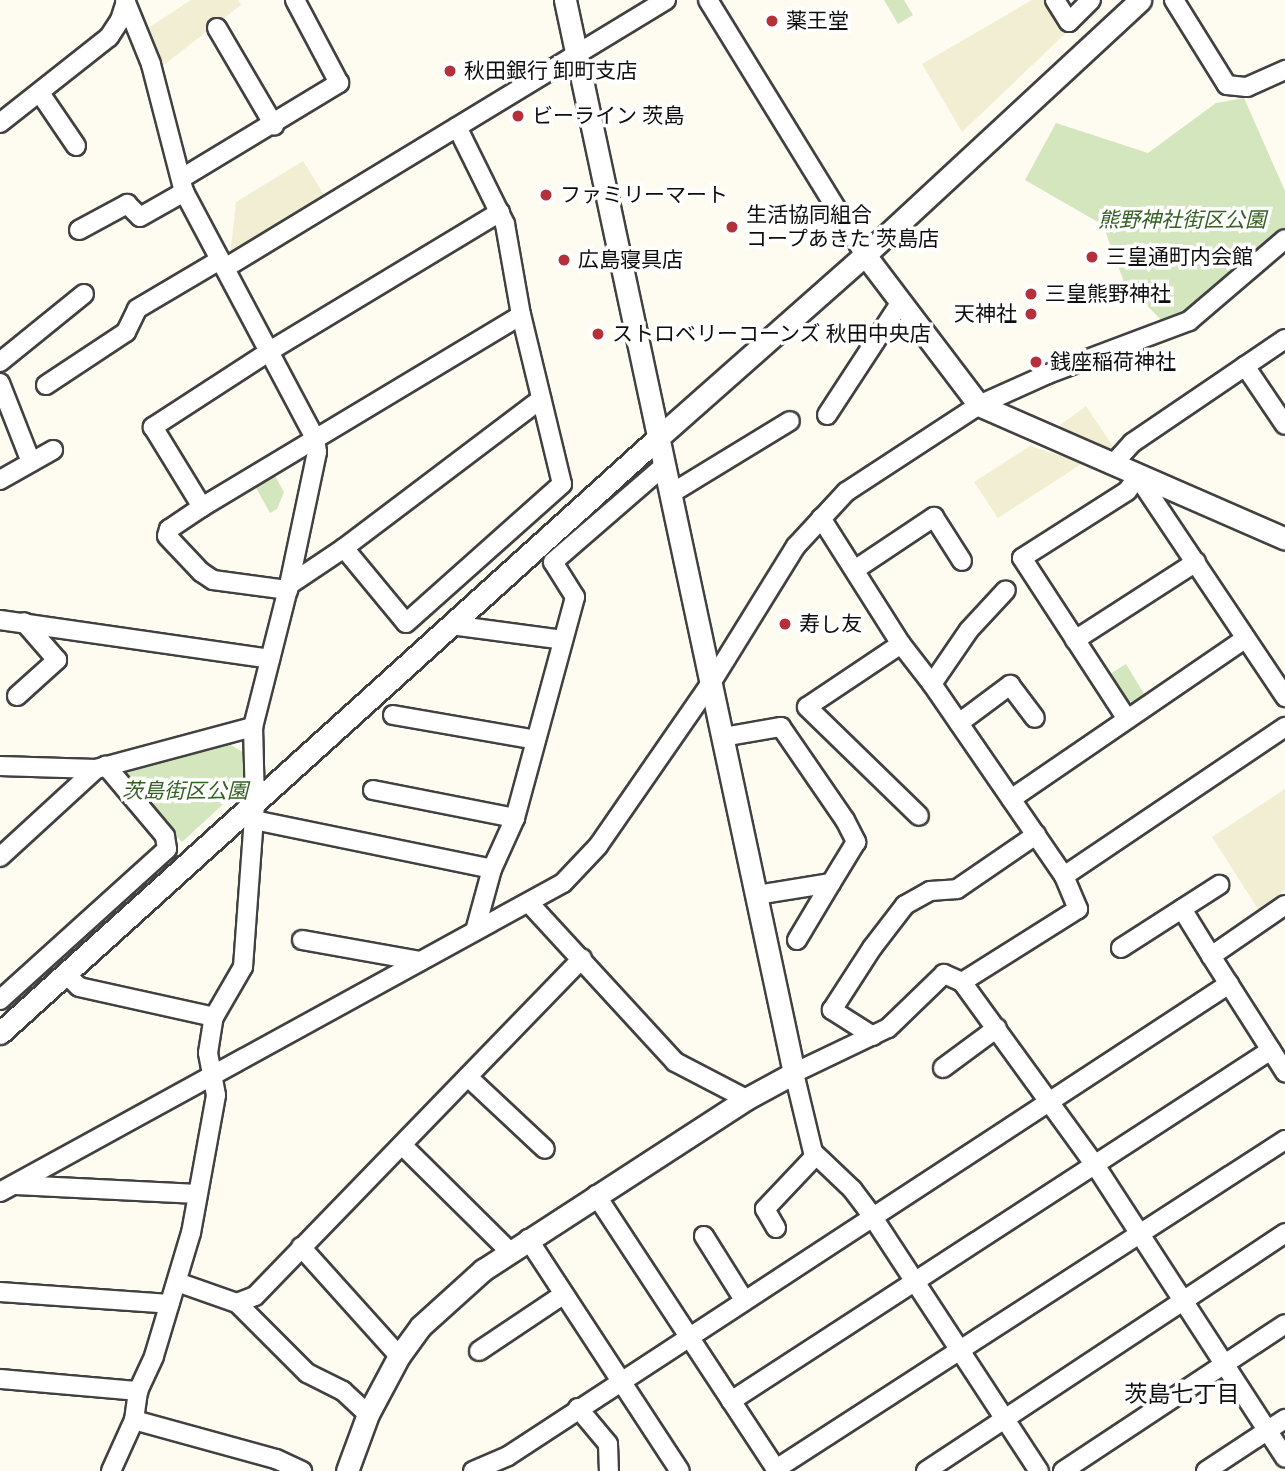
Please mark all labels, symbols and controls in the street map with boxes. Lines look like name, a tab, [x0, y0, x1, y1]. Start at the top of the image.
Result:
place label: 薬王堂	[786, 8, 849, 34]
marker: 薬王堂	[764, 13, 780, 29]
place label: 秋田銀行 卸町支店	[464, 58, 637, 84]
marker: 秋田銀行 卸町支店	[442, 63, 458, 79]
place label: ビーライン 茨島	[532, 103, 684, 129]
marker: ビーライン 茨島	[510, 108, 526, 124]
place label: ファミリーマート	[560, 182, 728, 208]
marker: ファミリーマート	[538, 187, 554, 203]
place label: 生活協同組合 コープあきた 茨島店	[746, 202, 940, 252]
park label: 熊野神社街区公園	[1098, 207, 1266, 233]
marker: 生活協同組合 コープあきた 茨島店	[724, 219, 740, 235]
place label: 三皇通町内会館	[1106, 244, 1253, 270]
place label: 広島寝具店	[578, 247, 683, 273]
marker: 三皇通町内会館	[1084, 249, 1100, 265]
marker: 広島寝具店	[556, 252, 572, 268]
place label: 三皇熊野神社	[1045, 281, 1171, 307]
marker: 三皇熊野神社	[1023, 286, 1039, 302]
place label: 天神社	[954, 301, 1017, 327]
marker: 天神社	[1023, 306, 1039, 322]
place label: ストロベリーコーンズ 秋田中央店	[612, 321, 932, 347]
marker: ストロベリーコーンズ 秋田中央店	[590, 326, 606, 342]
place label: 銭座稲荷神社	[1050, 349, 1176, 375]
marker: 銭座稲荷神社	[1028, 354, 1044, 370]
place label: 寿し友	[799, 611, 862, 637]
marker: 寿し友	[777, 616, 793, 632]
park label: 茨島街区公園	[122, 778, 248, 804]
district label: 茨島七丁目	[1125, 1381, 1239, 1409]

